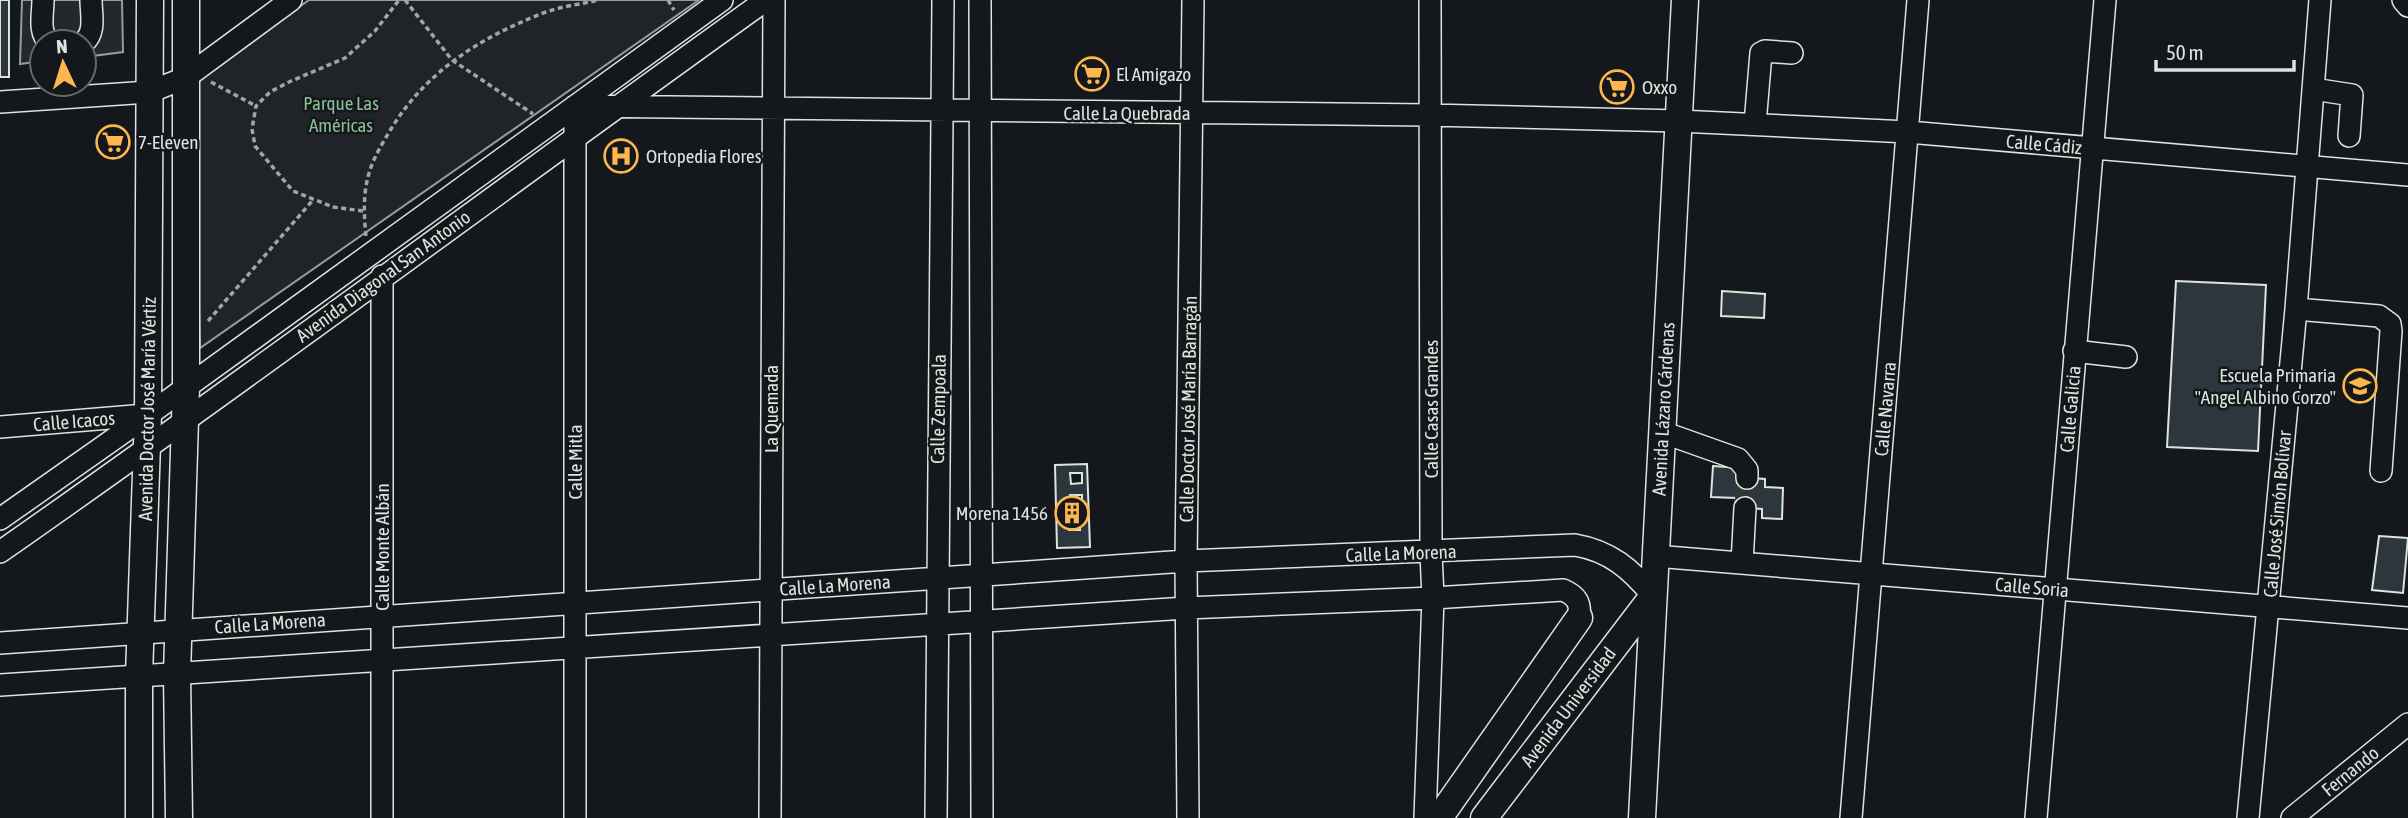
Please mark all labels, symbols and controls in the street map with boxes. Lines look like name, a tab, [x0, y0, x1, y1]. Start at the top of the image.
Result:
north arrow	[28, 28, 98, 98]
scale bar	[2156, 28, 2294, 72]
text: N	[55, 35, 68, 57]
text: 50 m	[2166, 40, 2204, 64]
supermarket icon: El Amigazo	[1073, 55, 1111, 93]
place label: El Amigazo	[1116, 63, 1191, 85]
supermarket icon: Oxxo	[1598, 68, 1636, 106]
place label: Oxxo	[1642, 76, 1677, 98]
park label: Parque Las Américas	[303, 92, 379, 136]
street label: Calle La Quebrada	[1063, 102, 1191, 124]
supermarket icon: 7-Eleven	[94, 123, 132, 161]
street label: Calle Cádiz	[2005, 130, 2083, 158]
place label: 7-Eleven	[138, 131, 199, 153]
hospital icon: Ortopedia Flores	[602, 137, 640, 175]
place label: Ortopedia Flores	[646, 145, 762, 167]
street label: Avenida Diagonal San Antonio	[292, 205, 474, 347]
street label: Calle Doctor José María Barragán	[1175, 295, 1201, 523]
street label: Avenida Doctor José María Vértiz	[134, 297, 160, 521]
street label: Avenida Lázaro Cárdenas	[1647, 321, 1679, 496]
street label: Calle Casas Grandes	[1420, 340, 1442, 478]
street label: Calle Zempoala	[926, 354, 950, 464]
street label: Calle Navarra	[1870, 361, 1900, 457]
place label: Escuela Primaria "Angel Albino Corzo"	[2195, 364, 2336, 408]
street label: La Quemada	[760, 365, 782, 453]
street label: Calle Galicia	[2055, 365, 2085, 453]
school or university icon: Escuela Primaria "Angel Albino Corzo"	[2341, 367, 2379, 405]
street label: Calle Icacos	[32, 406, 116, 436]
street label: Calle Mitla	[564, 425, 586, 499]
street label: Calle José Simón Bolívar	[2259, 429, 2295, 598]
street label: Calle Monte Albán	[371, 483, 393, 611]
building icon: Morena 1456	[1053, 494, 1091, 532]
place label: Morena 1456	[956, 502, 1048, 524]
street label: Calle La Morena	[1345, 540, 1457, 566]
street label: Calle La Morena	[779, 570, 891, 600]
street label: Calle Soria	[1994, 573, 2070, 601]
street label: Calle La Morena	[214, 608, 326, 638]
street label: Avenida Universidad	[1516, 643, 1620, 771]
street label: Fernando	[2317, 741, 2383, 801]

